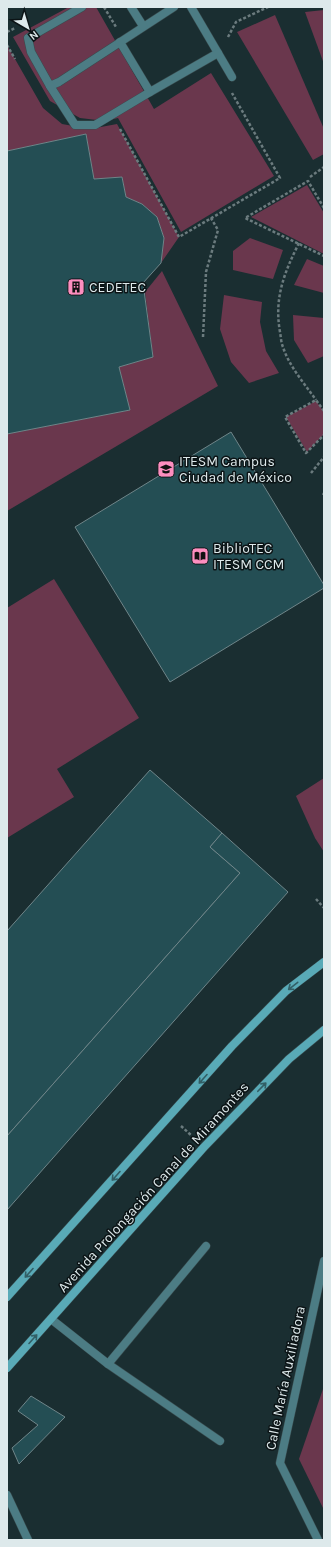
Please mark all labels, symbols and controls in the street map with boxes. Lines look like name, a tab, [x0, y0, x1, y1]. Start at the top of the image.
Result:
north arrow	[8, 8, 48, 48]
text: N	[27, 28, 41, 43]
building icon: CEDETEC	[66, 277, 86, 297]
place label: CEDETEC	[89, 279, 146, 296]
place label: ITESM Campus Ciudad de México	[179, 453, 292, 486]
school or university icon: ITESM Campus Ciudad de México	[156, 459, 176, 479]
place label: BiblioTEC ITESM CCM	[213, 540, 284, 573]
library icon: BiblioTEC ITESM CCM	[190, 546, 210, 566]
one-way arrow	[288, 981, 299, 990]
one-way arrow	[198, 1074, 207, 1084]
street label: Avenida Prolongación Canal de Miramontes	[54, 1079, 252, 1296]
one-way arrow	[257, 1082, 266, 1092]
one-way arrow	[111, 1171, 121, 1181]
one-way arrow	[25, 1267, 34, 1278]
street label: Calle María Auxiliadora	[262, 1305, 309, 1452]
one-way arrow	[28, 1334, 37, 1344]

